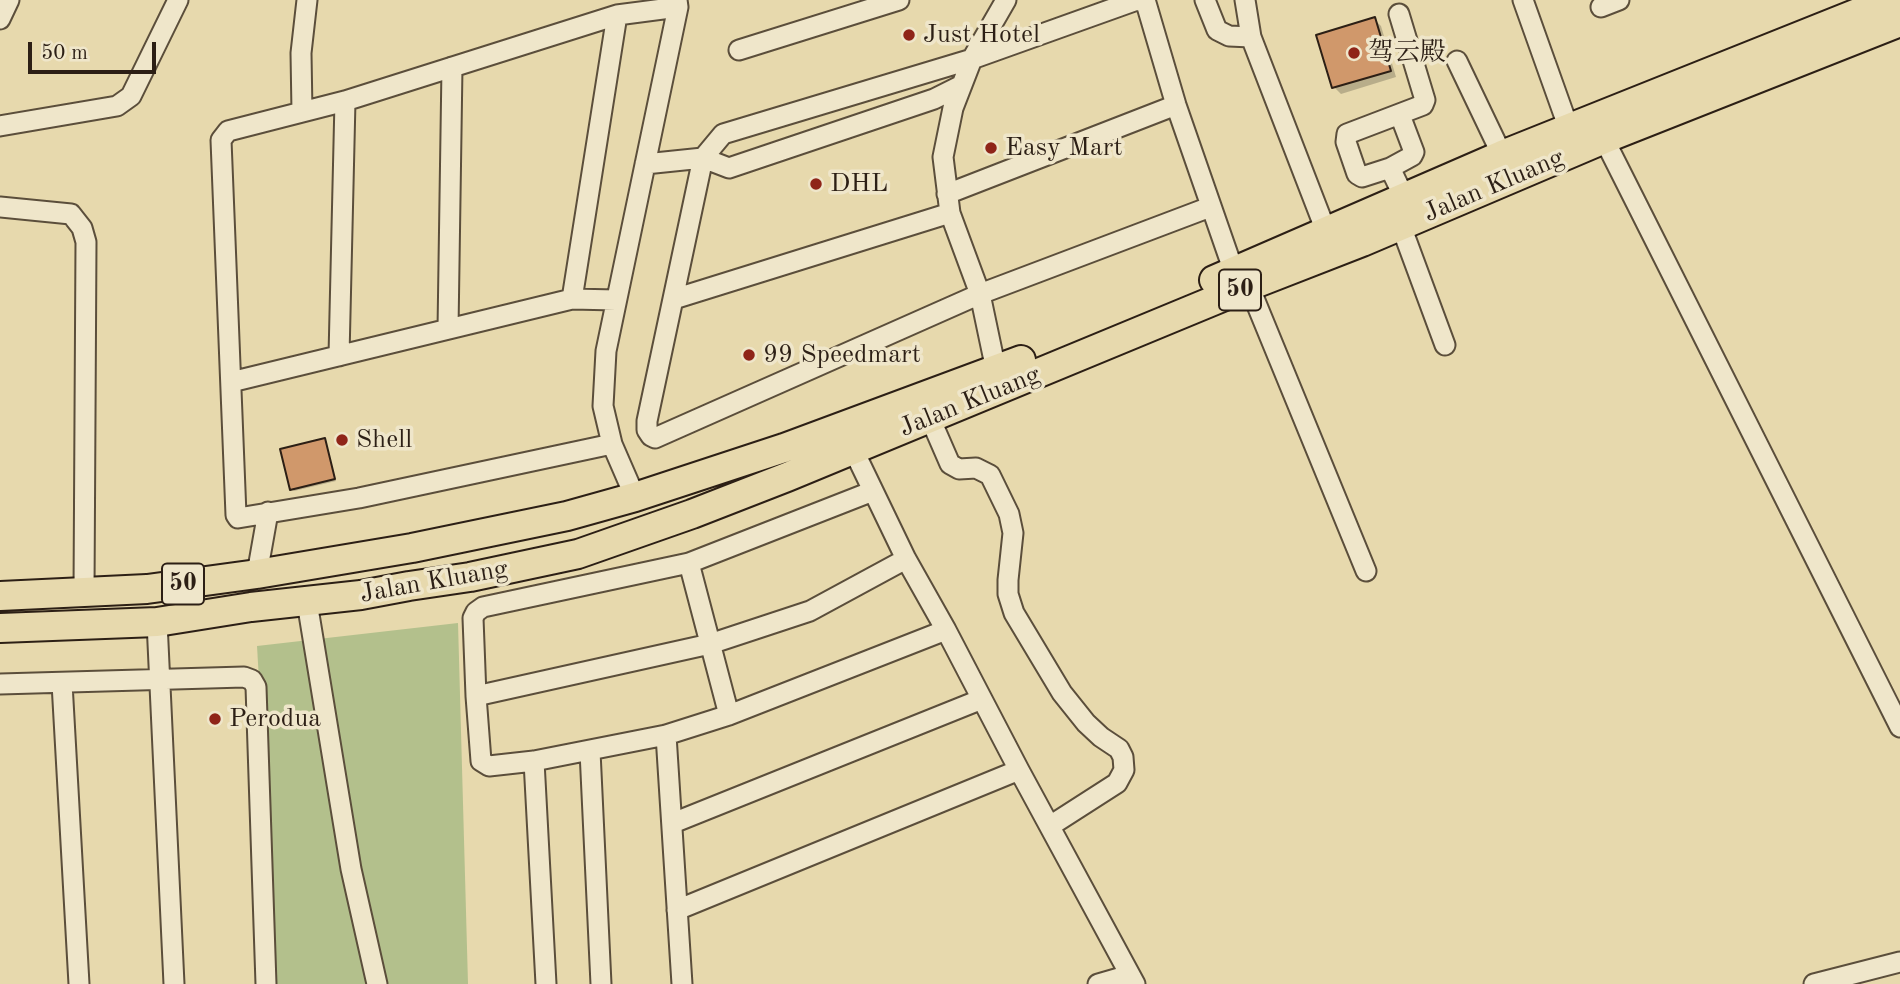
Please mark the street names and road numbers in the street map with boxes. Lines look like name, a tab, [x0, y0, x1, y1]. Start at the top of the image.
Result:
street label: Jalan Kluang	[1419, 142, 1569, 230]
road number: 50	[1219, 270, 1261, 310]
street label: Jalan Kluang	[895, 360, 1045, 444]
street label: Jalan Kluang	[358, 554, 510, 610]
road number: 50	[162, 564, 204, 604]

